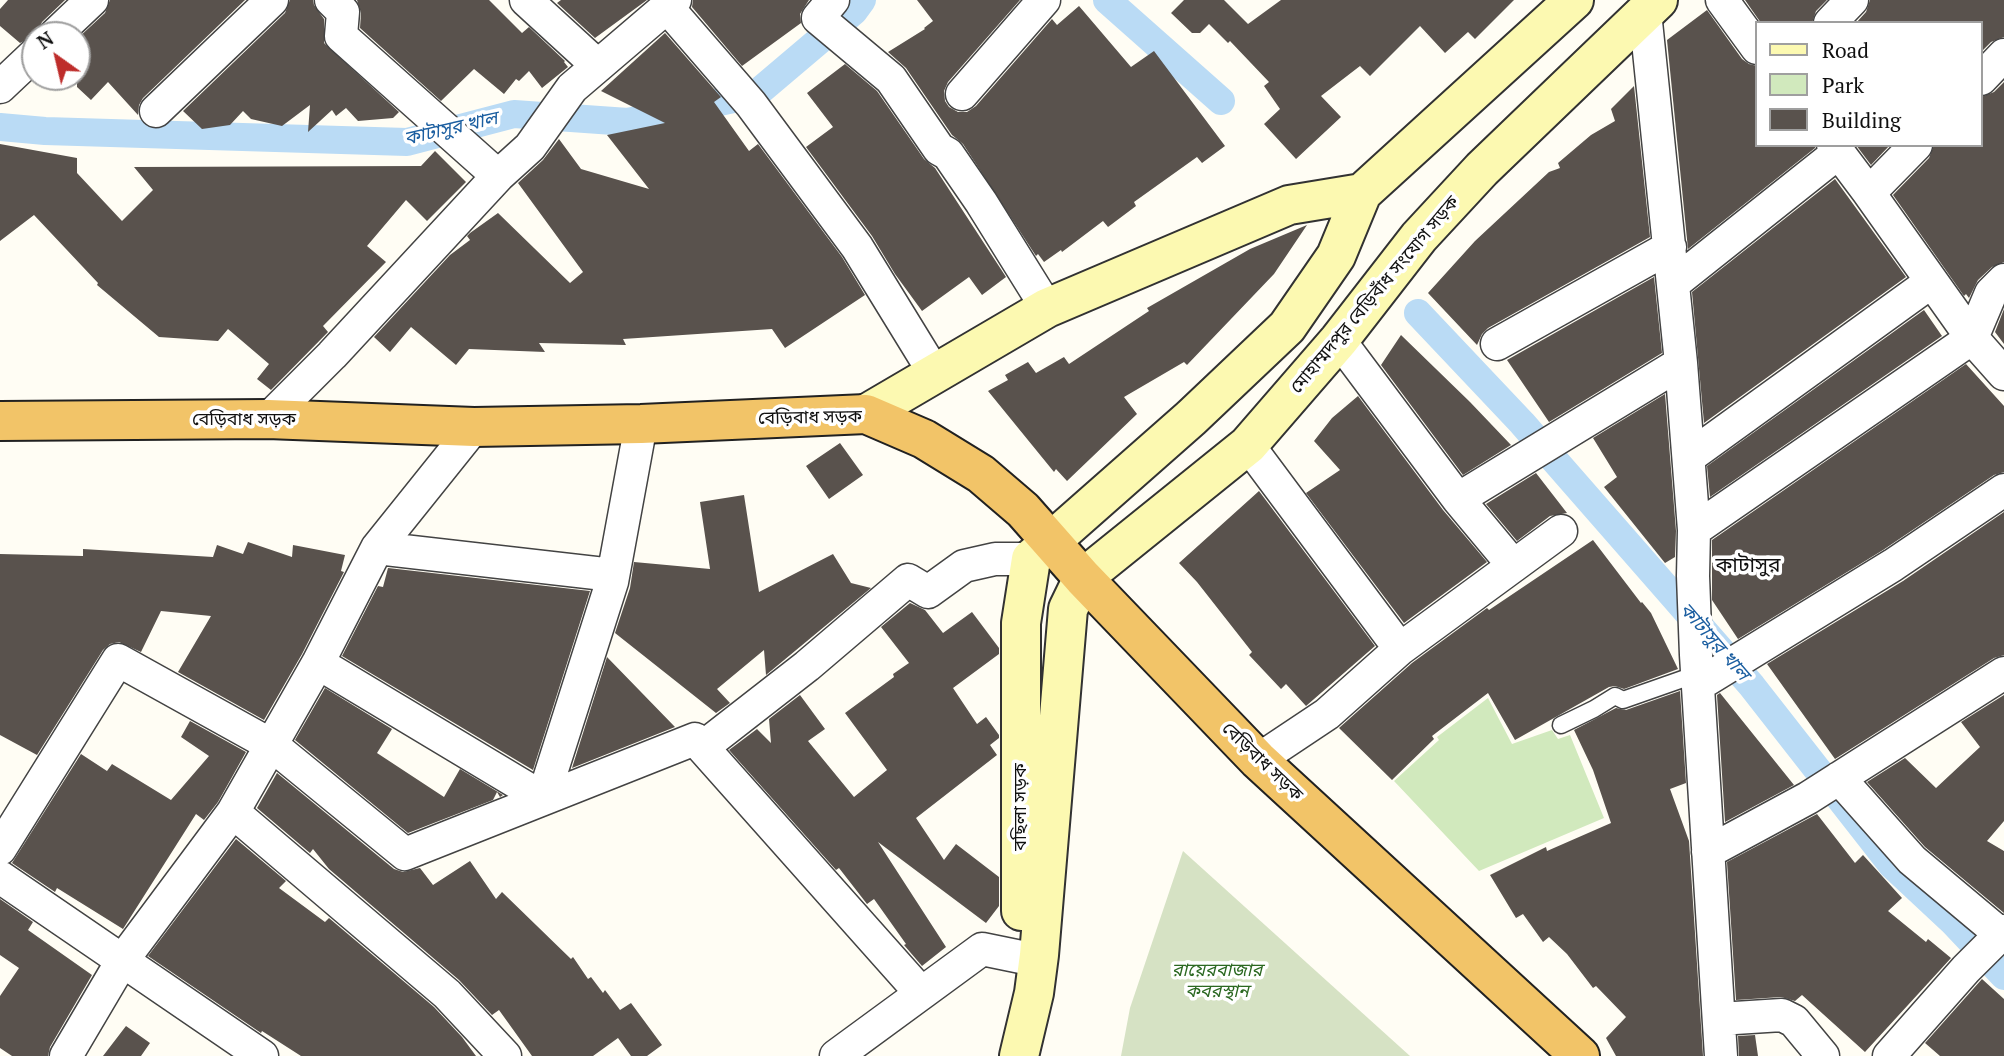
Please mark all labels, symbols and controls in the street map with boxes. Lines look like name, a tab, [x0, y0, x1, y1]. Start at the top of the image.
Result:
north arrow	[21, 21, 91, 91]
legend	[1756, 21, 1983, 147]
text: N	[32, 25, 58, 54]
text: Road	[1822, 36, 1869, 64]
text: Park	[1822, 71, 1864, 99]
text: Building	[1822, 106, 1901, 134]
water label: কাটাসুর খাল	[402, 107, 500, 151]
street label: মোহাম্মদপুর বেড়িবাঁধ সংযোগ সড়ক	[1286, 192, 1464, 398]
street label: বেড়িবাধ সড়ক	[758, 406, 862, 430]
street label: বেড়িবাধ সড়ক	[192, 409, 296, 431]
district label: কাটাসুর	[1715, 553, 1781, 579]
water label: কাটাসুর খাল	[1674, 599, 1754, 685]
street label: বেড়িবাধ সড়ক	[1217, 718, 1307, 806]
street label: বছিলা সড়ক	[1010, 763, 1032, 851]
park label: রায়েরবাজার কবরস্থান	[1172, 960, 1262, 1002]

